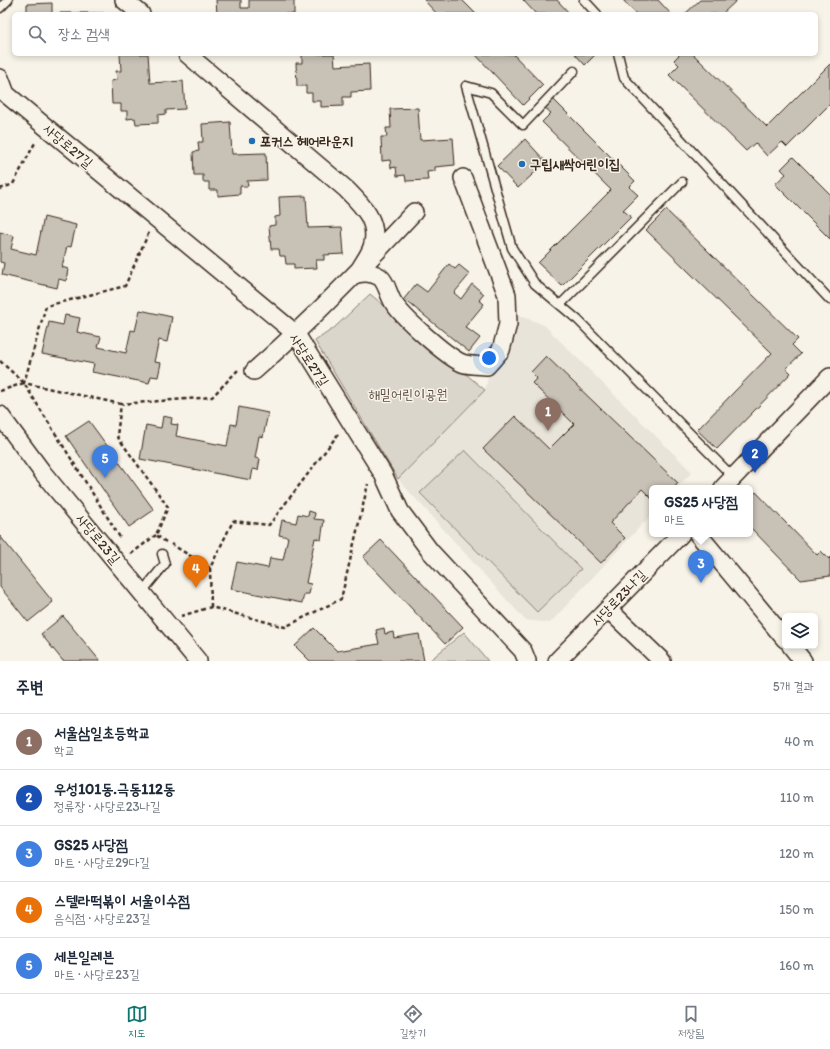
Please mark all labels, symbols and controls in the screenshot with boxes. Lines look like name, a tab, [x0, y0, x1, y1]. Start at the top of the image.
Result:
search box	[12, 12, 818, 56]
icon: search	[26, 23, 48, 45]
text: 장소 검색	[58, 25, 110, 43]
street label: 사당로27길	[40, 120, 97, 172]
place label: 포커스 헤어라운지	[260, 133, 353, 150]
marker: 포커스 헤어라운지	[247, 136, 257, 146]
place label: 구립새싹어린이집	[530, 156, 620, 173]
marker: 구립새싹어린이집	[517, 159, 527, 169]
street label: 사당로27길	[286, 330, 333, 390]
your location	[479, 348, 499, 368]
park label: 해밀어린이공원	[369, 386, 447, 403]
pin: 1	[535, 398, 561, 431]
pin: 2	[742, 440, 768, 473]
pin: 5	[92, 445, 118, 478]
popup	[649, 485, 753, 537]
text: GS25 사당점	[664, 493, 738, 511]
street label: 사당로23길	[72, 511, 124, 568]
text: 마트	[664, 512, 685, 527]
pin: 3	[688, 550, 714, 583]
pin: 4	[183, 555, 209, 588]
street label: 사당로23나길	[588, 566, 650, 630]
map controls	[782, 613, 818, 649]
button: layers	[782, 613, 818, 649]
text: 주변	[16, 677, 43, 697]
text: 5개 결과	[773, 679, 814, 694]
text: 서울삼일초등학교	[54, 724, 151, 742]
text: 1	[26, 734, 32, 749]
text: 40 m	[784, 734, 814, 749]
text: 학교	[54, 743, 75, 758]
text: 우성101동.극동112동	[54, 780, 175, 798]
text: 2	[26, 790, 32, 805]
text: 110 m	[780, 790, 814, 805]
text: 정류장 · 사당로23나길	[54, 799, 161, 814]
text: GS25 사당점	[54, 836, 128, 854]
text: 3	[25, 846, 33, 861]
text: 120 m	[779, 846, 814, 861]
text: 마트 · 사당로29다길	[54, 855, 150, 870]
text: 스텔라떡볶이 서울이수점	[54, 892, 190, 910]
text: 4	[25, 902, 33, 917]
text: 150 m	[779, 902, 814, 917]
text: 음식점 · 사당로23길	[54, 911, 150, 926]
text: 세븐일레븐	[54, 948, 114, 966]
text: 5	[26, 958, 32, 973]
text: 160 m	[779, 958, 814, 973]
text: 마트 · 사당로23길	[54, 967, 140, 982]
tab: 지도	[126, 1003, 148, 1041]
tab: 길찾기	[399, 1003, 426, 1041]
tab: 저장됨	[678, 1003, 704, 1041]

